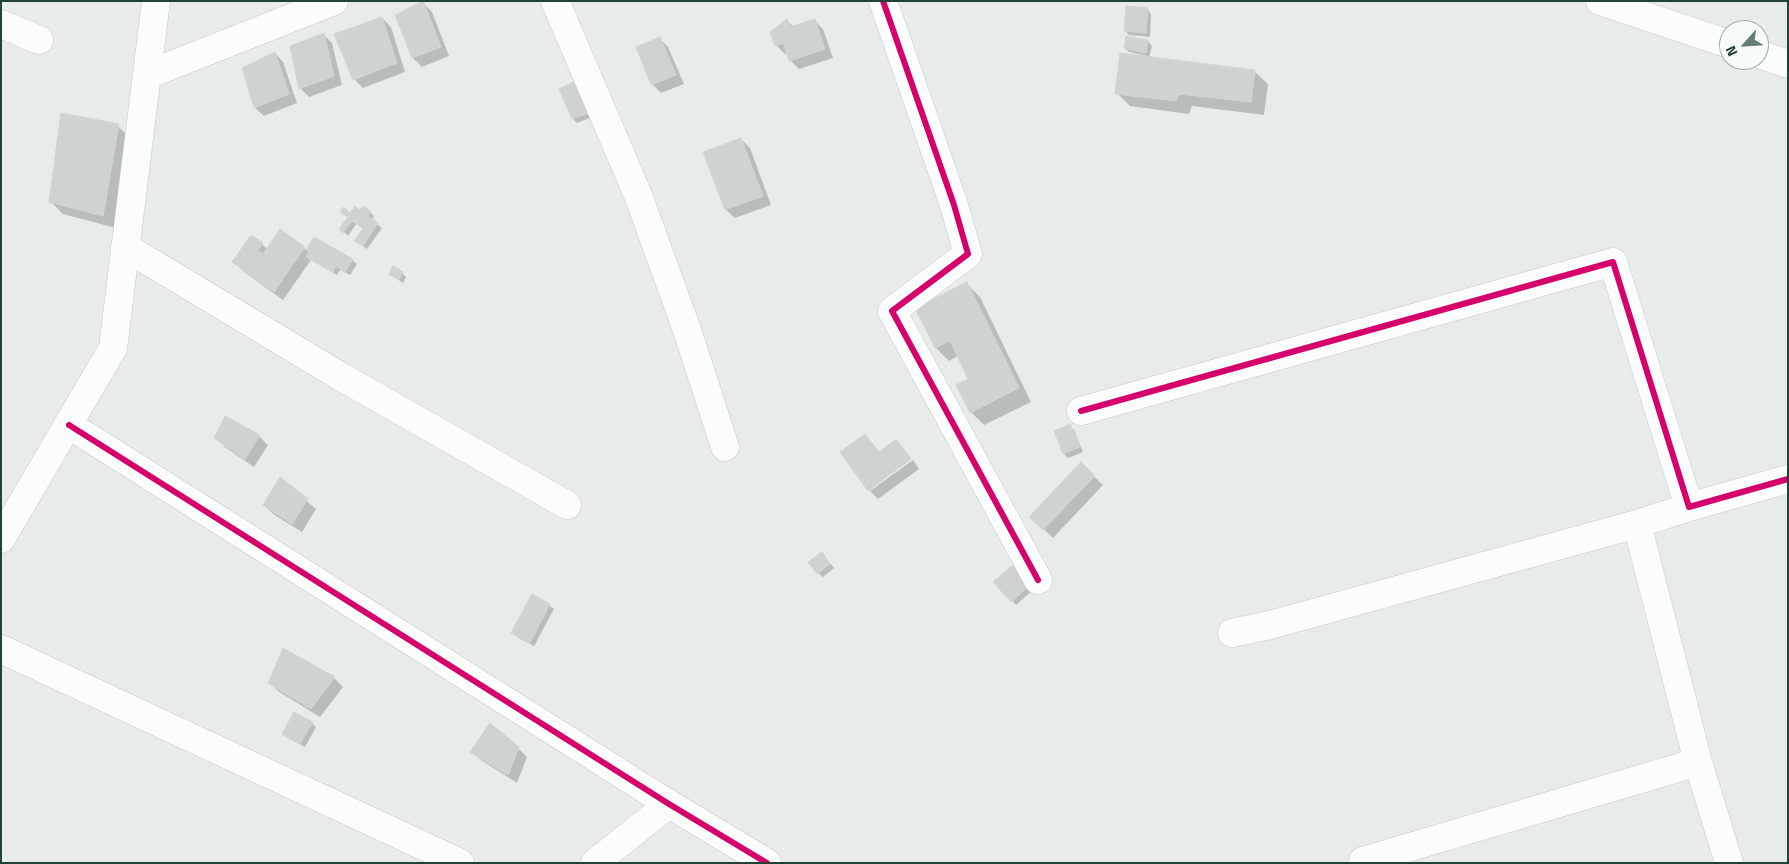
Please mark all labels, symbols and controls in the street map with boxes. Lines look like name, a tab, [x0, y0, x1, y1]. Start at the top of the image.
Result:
north arrow	[1719, 20, 1769, 70]
text: N	[1719, 42, 1743, 60]

